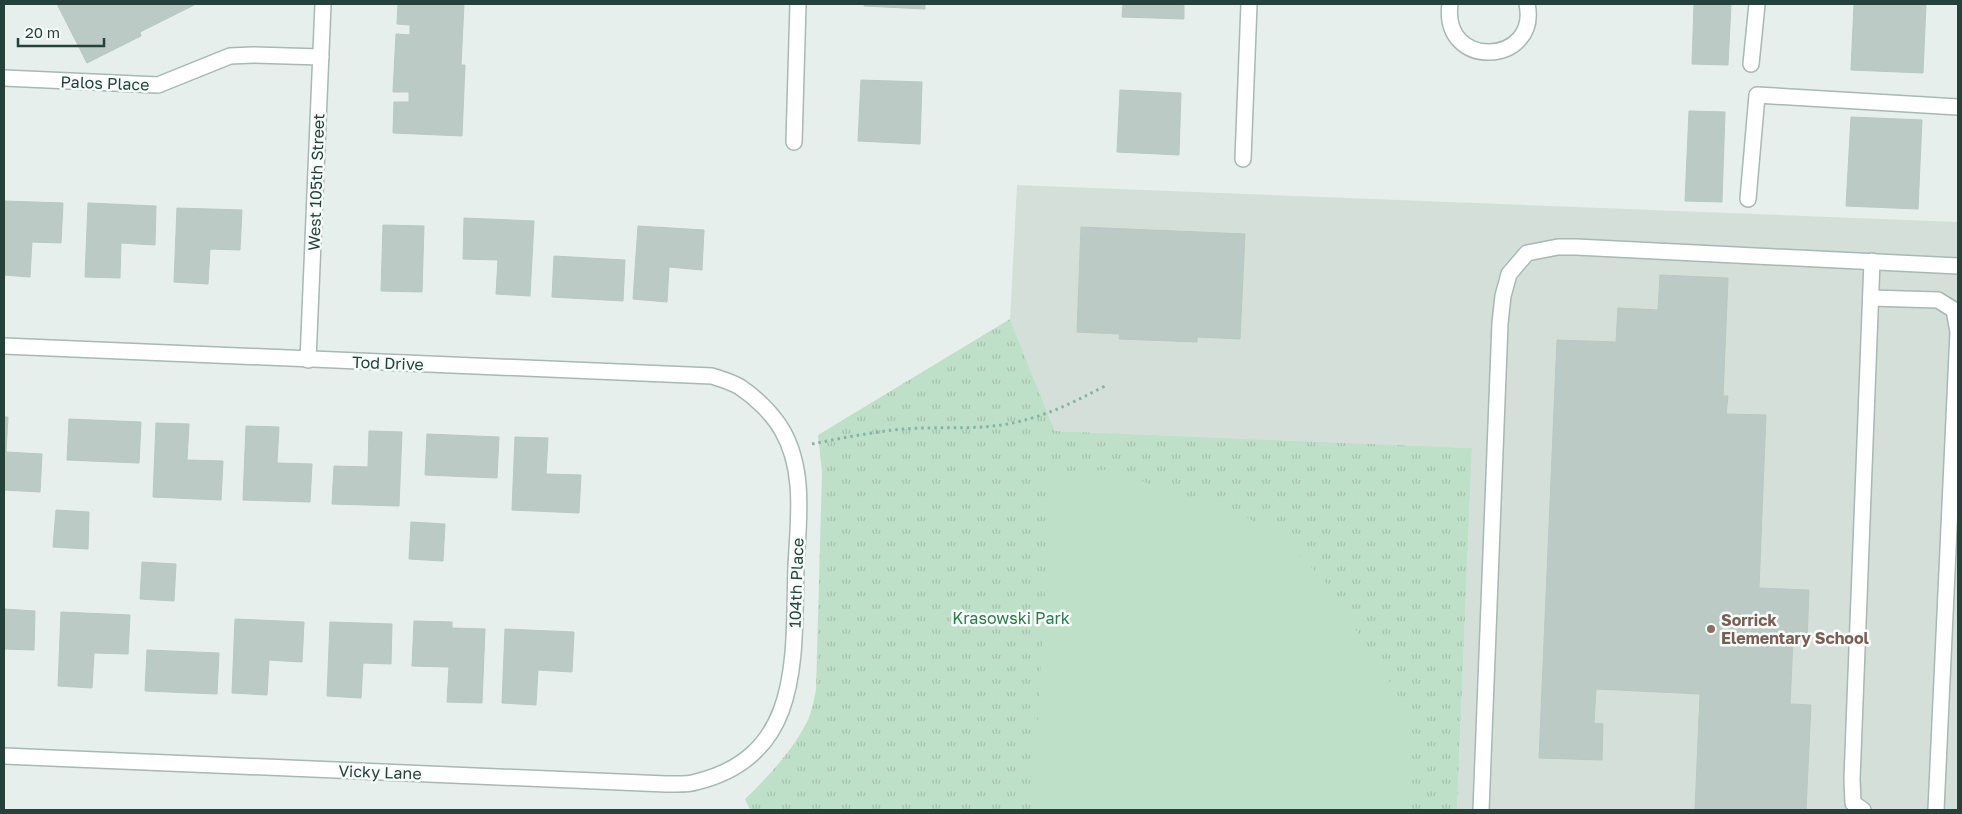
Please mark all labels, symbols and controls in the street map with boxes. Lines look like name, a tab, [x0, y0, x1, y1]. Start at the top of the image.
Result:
scale bar	[18, 15, 104, 47]
text: 20 m	[25, 23, 60, 41]
street label: Palos Place	[60, 71, 150, 95]
street label: West 105th Street	[304, 113, 328, 251]
street label: Tod Drive	[352, 352, 424, 374]
street label: 104th Place	[784, 538, 808, 628]
park label: Krasowski Park	[952, 608, 1070, 628]
place label: Sorrick Elementary School	[1721, 610, 1870, 648]
marker: Sorrick Elementary School	[1705, 623, 1717, 635]
street label: Vicky Lane	[338, 761, 422, 783]

